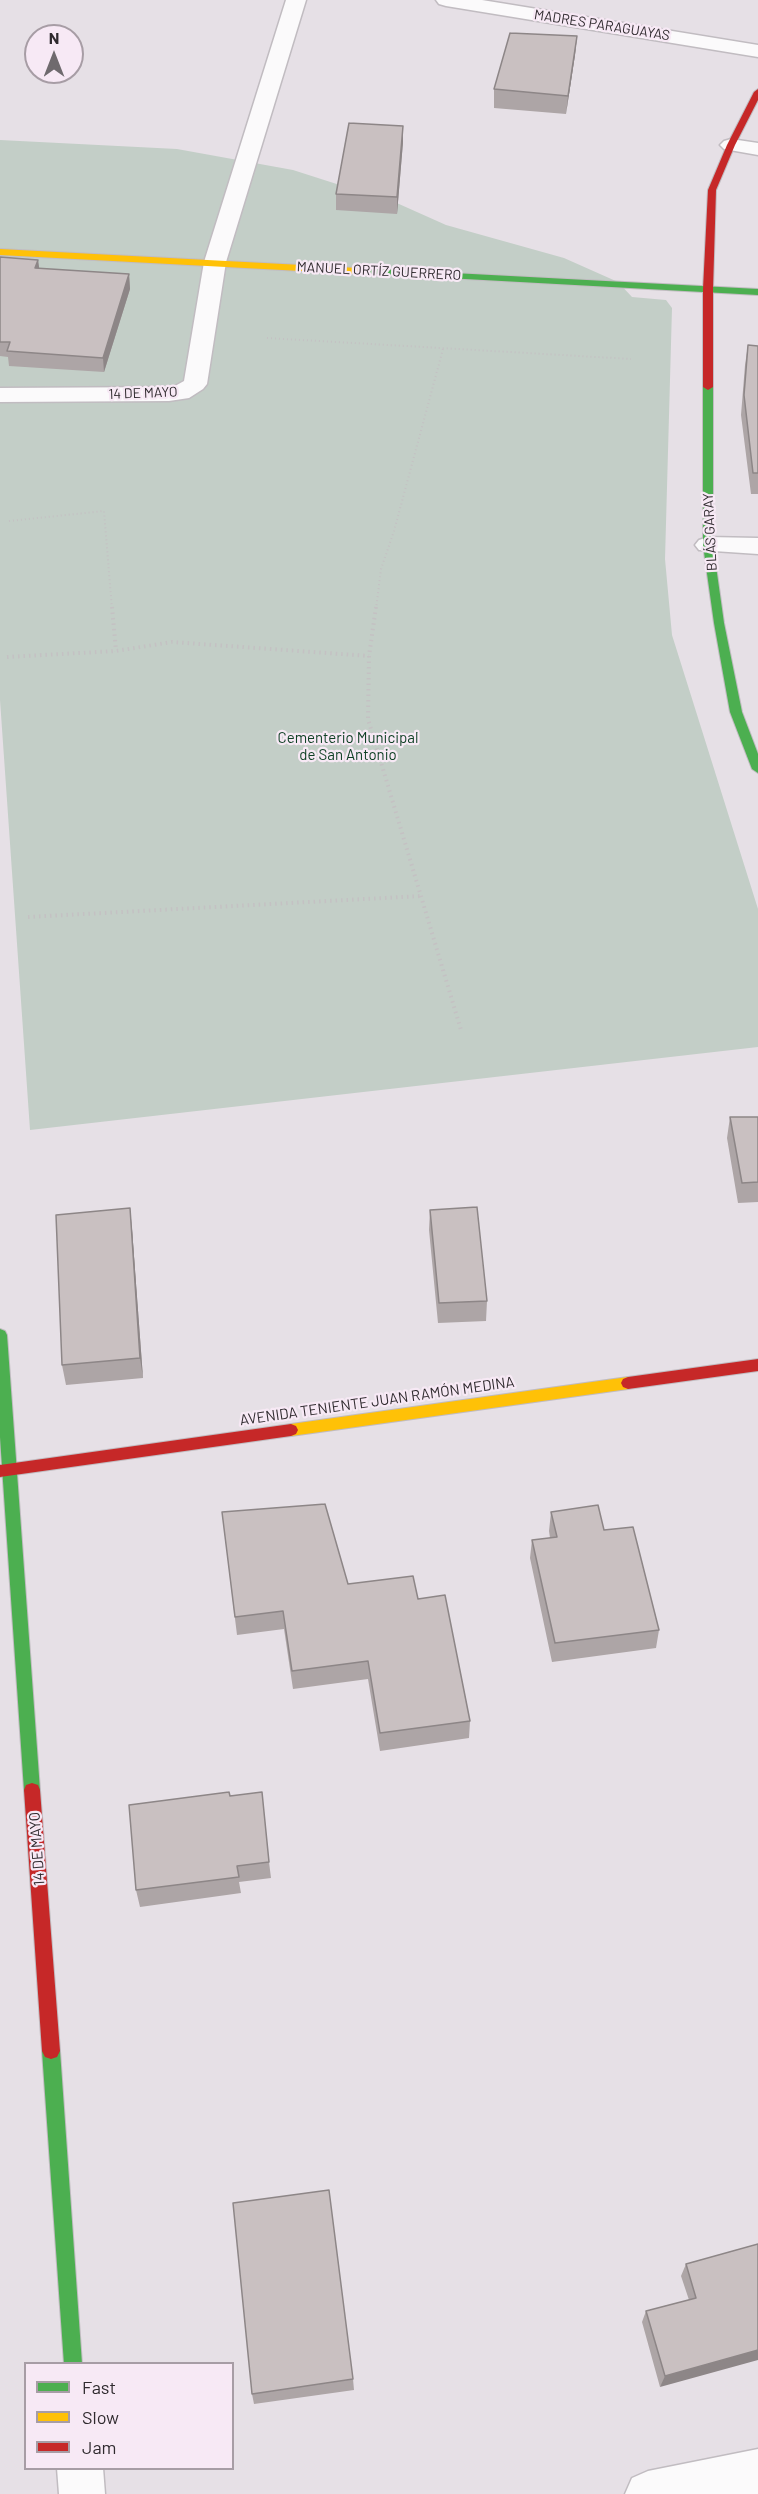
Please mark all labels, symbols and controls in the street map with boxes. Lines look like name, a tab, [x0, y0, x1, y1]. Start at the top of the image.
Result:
street label: MADRES PARAGUAYAS	[533, 6, 671, 44]
north arrow	[24, 24, 84, 84]
text: N	[49, 28, 59, 47]
street label: MANUEL ORTÍZ GUERRERO	[296, 258, 462, 284]
street label: 14 DE MAYO	[108, 383, 178, 403]
street label: BLÁS GARAY	[700, 493, 720, 571]
park label: Cementerio Municipal de San Antonio	[278, 729, 418, 764]
street label: AVENIDA TENIENTE JUAN RAMÓN MEDINA	[238, 1373, 516, 1429]
street label: 14 DE MAYO	[25, 1811, 49, 1887]
legend	[24, 2362, 234, 2470]
text: Fast	[82, 2376, 116, 2398]
text: Slow	[82, 2406, 119, 2428]
text: Jam	[82, 2436, 116, 2458]

